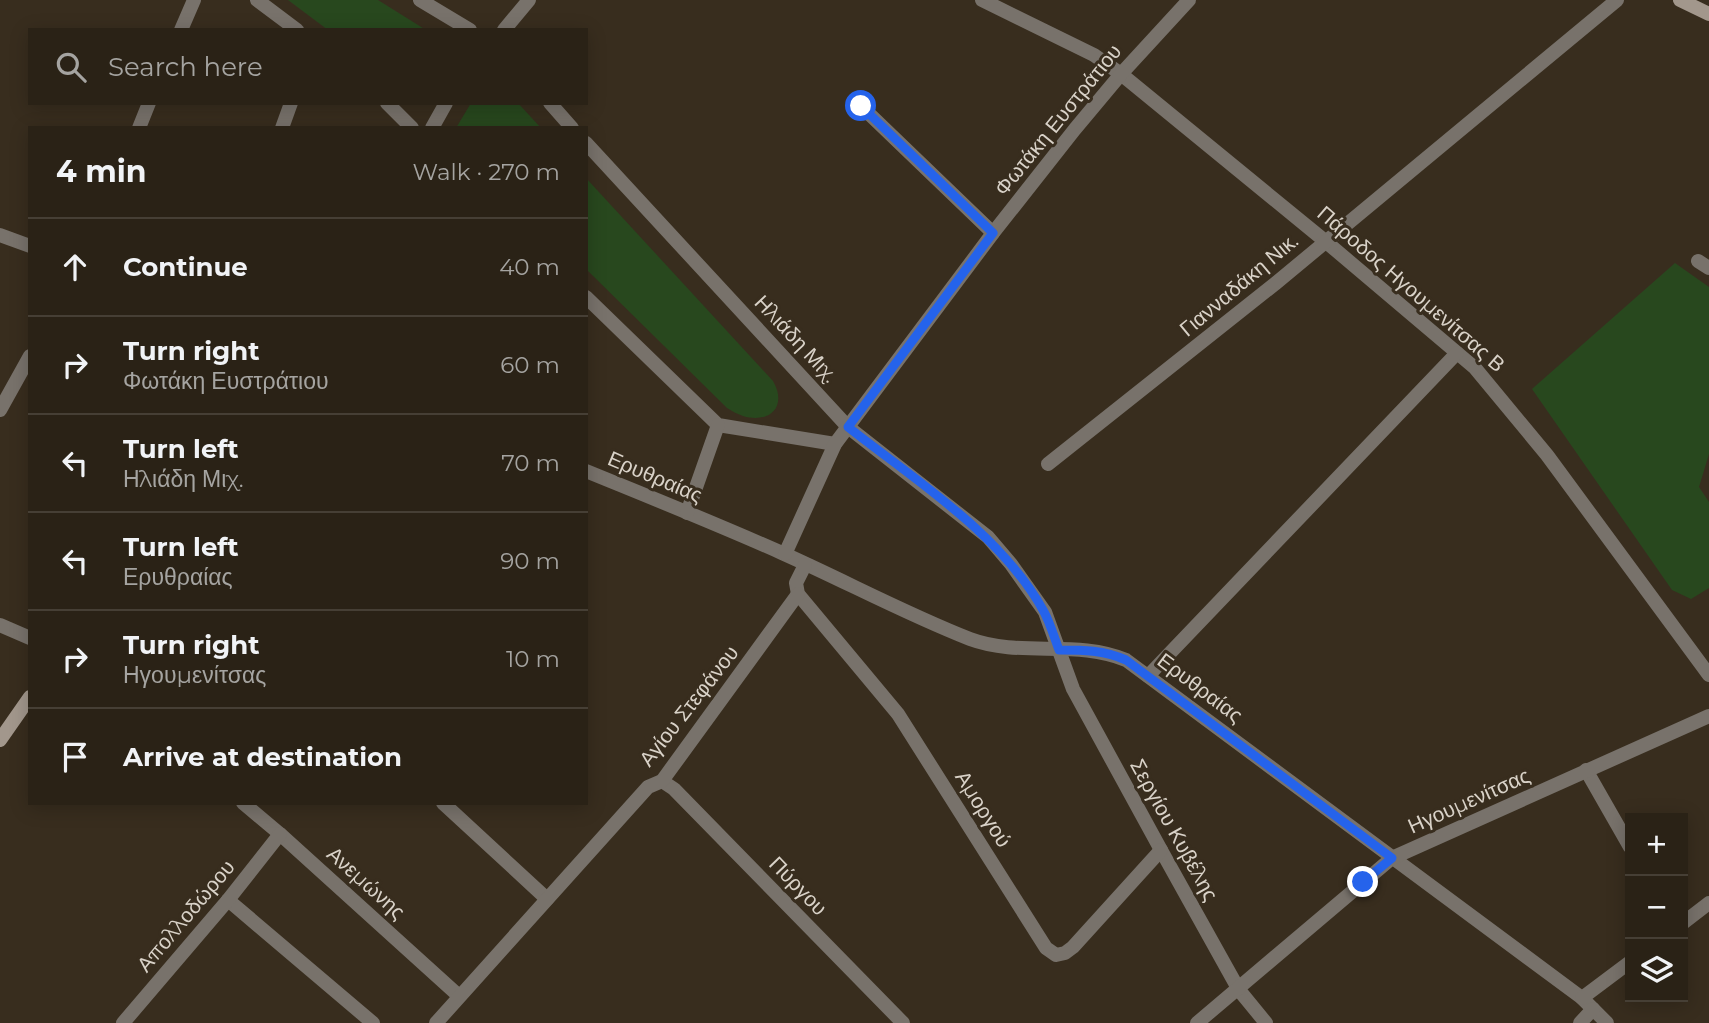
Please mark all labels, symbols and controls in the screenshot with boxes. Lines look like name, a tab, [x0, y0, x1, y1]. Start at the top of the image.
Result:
search box	[28, 28, 588, 105]
street label: Φωτάκη Ευστράτιου	[989, 39, 1126, 200]
icon: search	[52, 48, 90, 86]
text: Search here	[108, 51, 263, 83]
route start	[845, 90, 876, 121]
text: 4 min	[56, 153, 146, 190]
text: Walk · 270 m	[413, 158, 560, 186]
street label: Πάροδος Ηγουμενίτσας Β	[1312, 200, 1510, 377]
street label: Γιανναδάκη Νικ.	[1174, 228, 1303, 341]
icon: ahead	[56, 248, 94, 286]
text: Continue	[123, 251, 248, 283]
text: 40 m	[499, 253, 560, 281]
street label: Ηλιάδη Μιχ.	[750, 290, 843, 387]
text: Turn right	[123, 335, 259, 367]
icon: right	[56, 346, 94, 384]
text: 60 m	[500, 351, 560, 379]
text: Φωτάκη Ευστράτιου	[123, 367, 329, 395]
text: Turn left	[123, 433, 239, 465]
icon: left	[56, 444, 94, 482]
street label: Ερυθραίας	[604, 445, 706, 508]
text: 70 m	[501, 449, 560, 477]
text: Ηλιάδη Μιχ.	[123, 465, 244, 493]
text: Turn left	[123, 531, 239, 563]
icon: left	[56, 542, 94, 580]
text: 90 m	[500, 547, 560, 575]
text: Ερυθραίας	[123, 563, 233, 591]
text: Turn right	[123, 629, 259, 661]
icon: right	[56, 640, 94, 678]
street label: Αγίου Στεφάνου	[634, 640, 744, 771]
text: 10 m	[506, 645, 560, 673]
street label: Ερυθραίας	[1153, 647, 1248, 728]
text: Ηγουμενίτσας	[123, 661, 266, 689]
icon: arrive	[56, 738, 94, 776]
text: Arrive at destination	[123, 741, 402, 773]
street label: Σεργίου Κυβέλης	[1125, 755, 1224, 905]
street label: Ηγουμενίτσας	[1404, 763, 1534, 839]
street label: Αμοργού	[950, 766, 1017, 852]
map controls	[1625, 813, 1688, 1002]
button: +	[1625, 813, 1688, 876]
street label: Ανεμώνης	[322, 841, 411, 924]
street label: Πύργου	[764, 851, 832, 920]
street label: Απολλοδώρου	[132, 855, 240, 977]
route end	[1347, 866, 1378, 897]
button: −	[1625, 876, 1688, 939]
button: layers	[1625, 939, 1688, 1002]

